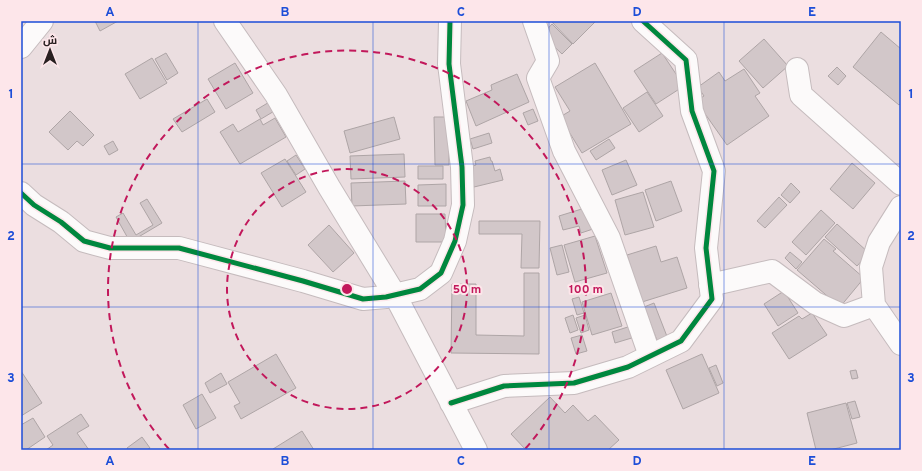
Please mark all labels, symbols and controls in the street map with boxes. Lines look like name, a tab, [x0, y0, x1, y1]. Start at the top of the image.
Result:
text: A	[105, 5, 115, 21]
text: B	[281, 5, 290, 21]
text: C	[457, 5, 465, 21]
text: D	[632, 5, 642, 21]
text: E	[808, 5, 816, 21]
north arrow	[30, 30, 70, 70]
text: ش	[43, 34, 57, 48]
text: 1	[8, 87, 14, 103]
text: 1	[908, 87, 914, 103]
text: 2	[7, 229, 15, 245]
text: 2	[907, 229, 915, 245]
centre of rings	[340, 282, 354, 296]
text: 50 m	[453, 282, 481, 298]
text: 100 m	[569, 282, 603, 298]
text: 3	[7, 371, 15, 387]
text: 3	[907, 371, 915, 387]
text: A	[105, 454, 115, 470]
text: B	[281, 454, 290, 470]
text: C	[457, 454, 465, 470]
text: D	[632, 454, 642, 470]
text: E	[808, 454, 816, 470]

